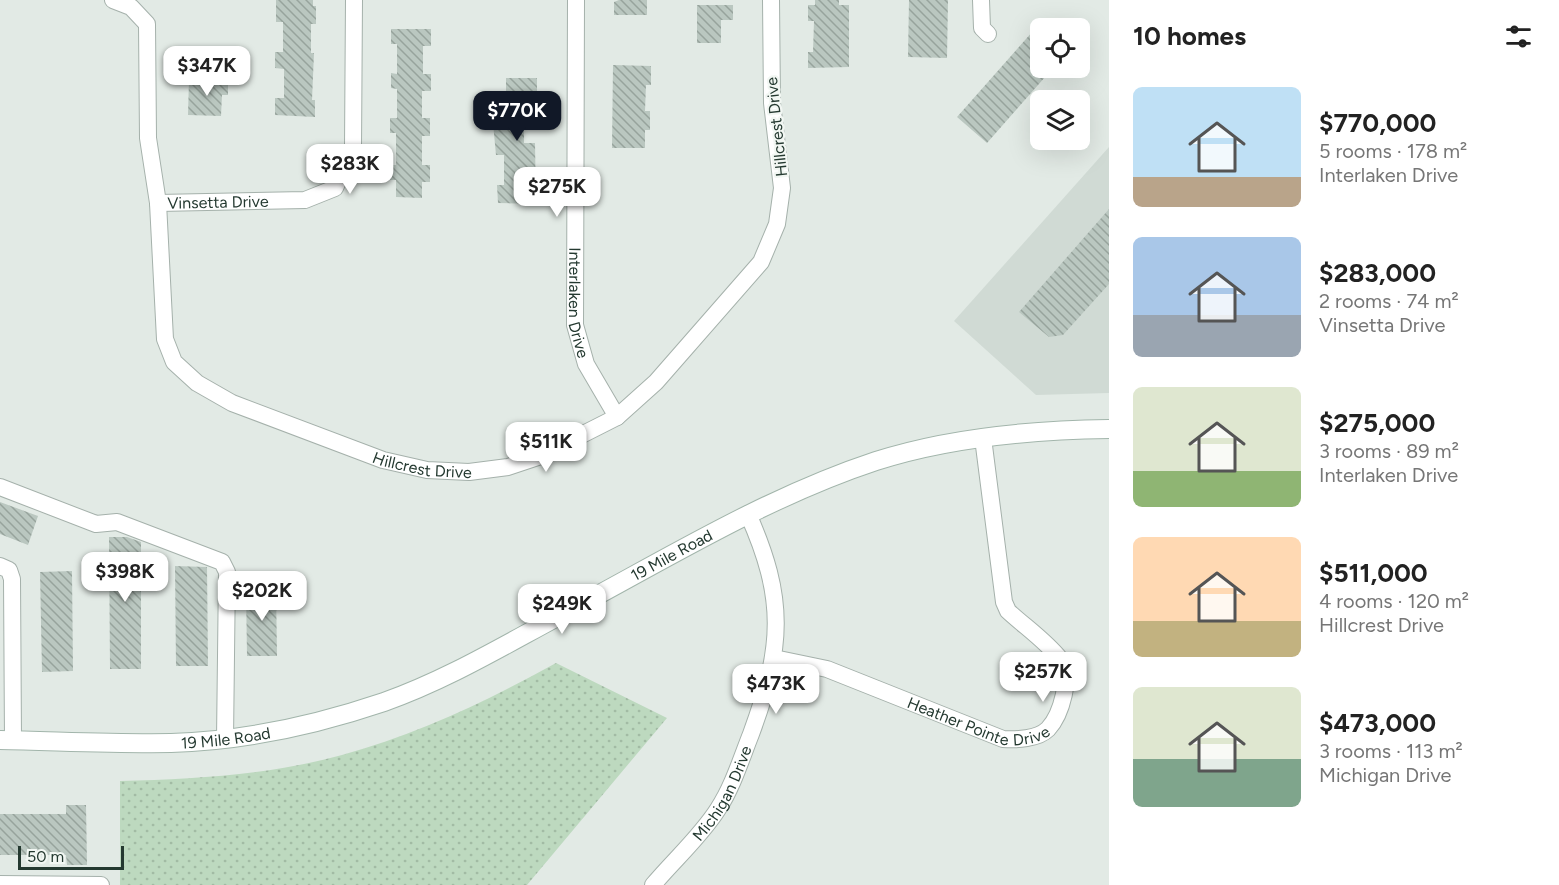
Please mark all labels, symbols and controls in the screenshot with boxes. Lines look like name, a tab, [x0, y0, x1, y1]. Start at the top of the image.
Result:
map controls	[1030, 18, 1090, 150]
button: locate	[1030, 18, 1090, 78]
text: 10 homes	[1133, 20, 1246, 52]
icon: filters	[1502, 20, 1535, 53]
pin: $347K	[165, 46, 249, 97]
text: $347K	[177, 53, 237, 77]
street label: Hillcrest Drive	[762, 76, 791, 178]
button: layers	[1030, 90, 1090, 150]
pin: $770K	[475, 91, 559, 142]
text: $770K	[487, 98, 547, 122]
text: $770,000	[1319, 107, 1436, 139]
icon: home	[1181, 111, 1253, 183]
text: 5 rooms · 178 m²	[1319, 139, 1467, 163]
pin: $283K	[308, 144, 392, 195]
text: $283K	[320, 151, 380, 175]
text: Interlaken Drive	[1319, 163, 1458, 187]
pin: $275K	[515, 167, 599, 218]
text: $275K	[528, 174, 586, 198]
street label: Vinsetta Drive	[167, 192, 269, 213]
street label: Interlaken Drive	[564, 247, 593, 360]
text: $283,000	[1319, 257, 1436, 289]
icon: home	[1181, 261, 1253, 333]
text: 2 rooms · 74 m²	[1319, 289, 1459, 313]
text: Vinsetta Drive	[1319, 313, 1445, 337]
text: $275,000	[1319, 407, 1435, 439]
icon: home	[1181, 411, 1253, 483]
pin: $511K	[504, 422, 588, 473]
text: $511K	[520, 429, 572, 453]
text: 3 rooms · 89 m²	[1319, 439, 1459, 463]
street label: Hillcrest Drive	[370, 448, 472, 482]
text: Interlaken Drive	[1319, 463, 1458, 487]
street label: 19 Mile Road	[628, 526, 716, 585]
pin: $398K	[83, 552, 167, 603]
text: $511,000	[1319, 557, 1428, 589]
text: $398K	[95, 559, 155, 583]
icon: home	[1181, 561, 1253, 633]
pin: $202K	[220, 571, 304, 622]
text: $202K	[232, 578, 292, 602]
pin: $249K	[520, 584, 604, 635]
text: 4 rooms · 120 m²	[1319, 589, 1469, 613]
text: $249K	[532, 591, 592, 615]
text: Hillcrest Drive	[1319, 613, 1444, 637]
pin: $257K	[1001, 652, 1085, 703]
text: $257K	[1014, 659, 1072, 683]
pin: $473K	[734, 664, 818, 715]
text: $473K	[746, 671, 806, 695]
street label: Heather Pointe Drive	[905, 693, 1054, 749]
text: $473,000	[1319, 707, 1436, 739]
icon: home	[1181, 711, 1253, 783]
street label: 19 Mile Road	[181, 723, 272, 753]
text: 3 rooms · 113 m²	[1319, 739, 1463, 763]
street label: Michigan Drive	[689, 743, 756, 845]
text: Michigan Drive	[1319, 763, 1451, 787]
scale bar	[18, 843, 124, 870]
text: 50 m	[27, 847, 64, 866]

